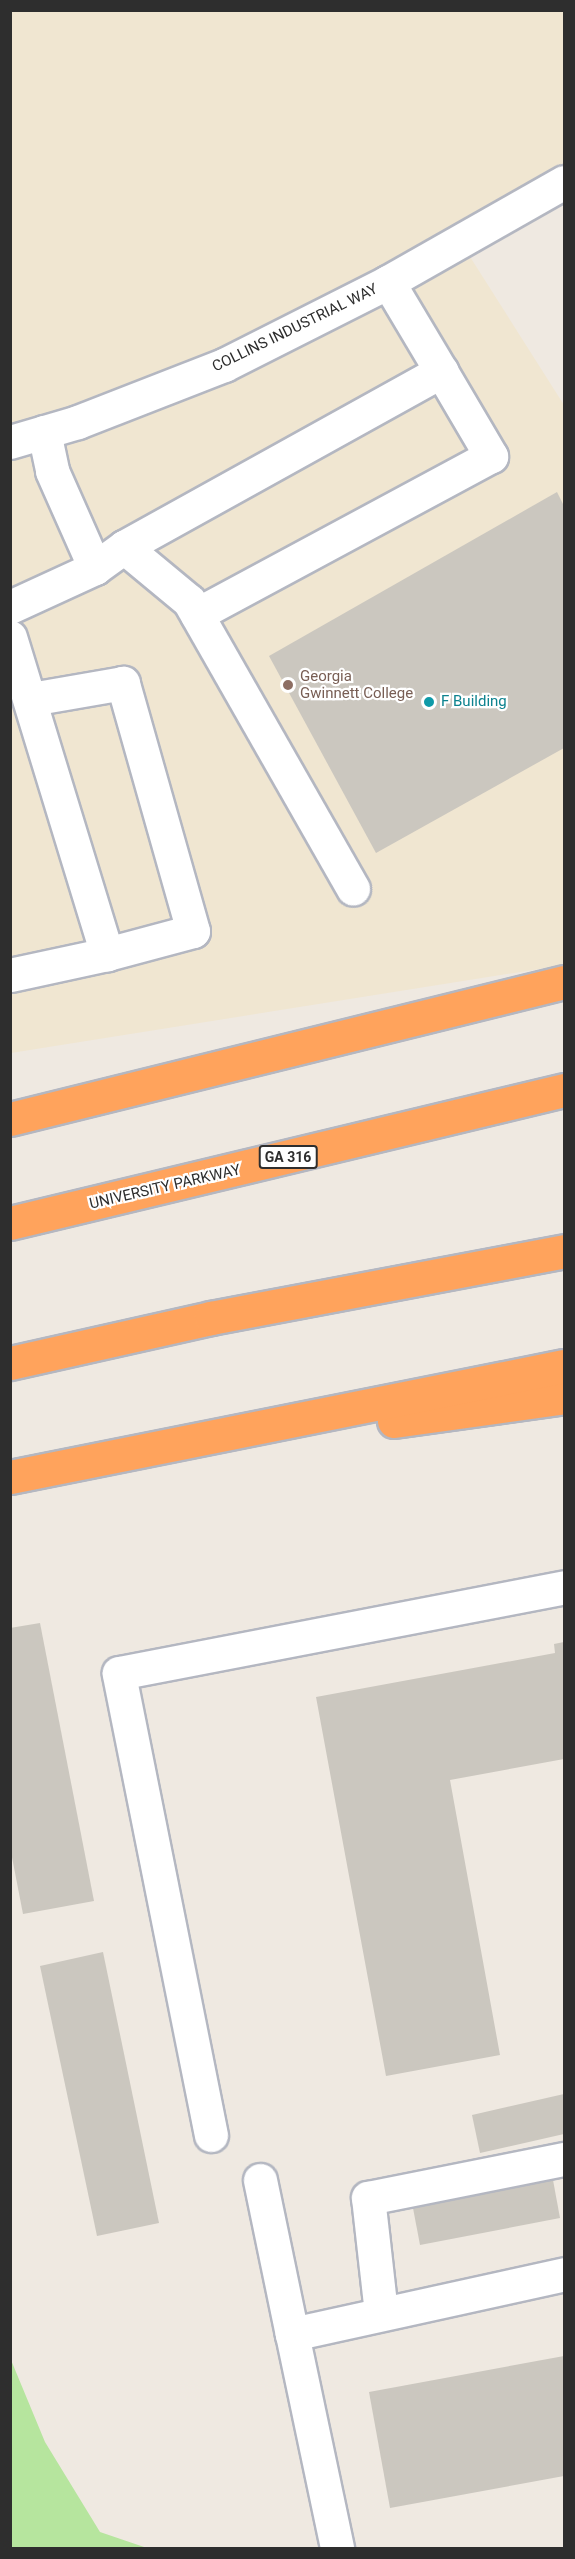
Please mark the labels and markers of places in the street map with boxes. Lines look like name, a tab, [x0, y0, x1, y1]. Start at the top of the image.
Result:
place label: Georgia Gwinnett College	[300, 667, 413, 702]
marker: Georgia Gwinnett College	[281, 678, 295, 692]
place label: F Building	[441, 693, 507, 711]
marker: F Building	[422, 695, 436, 709]

